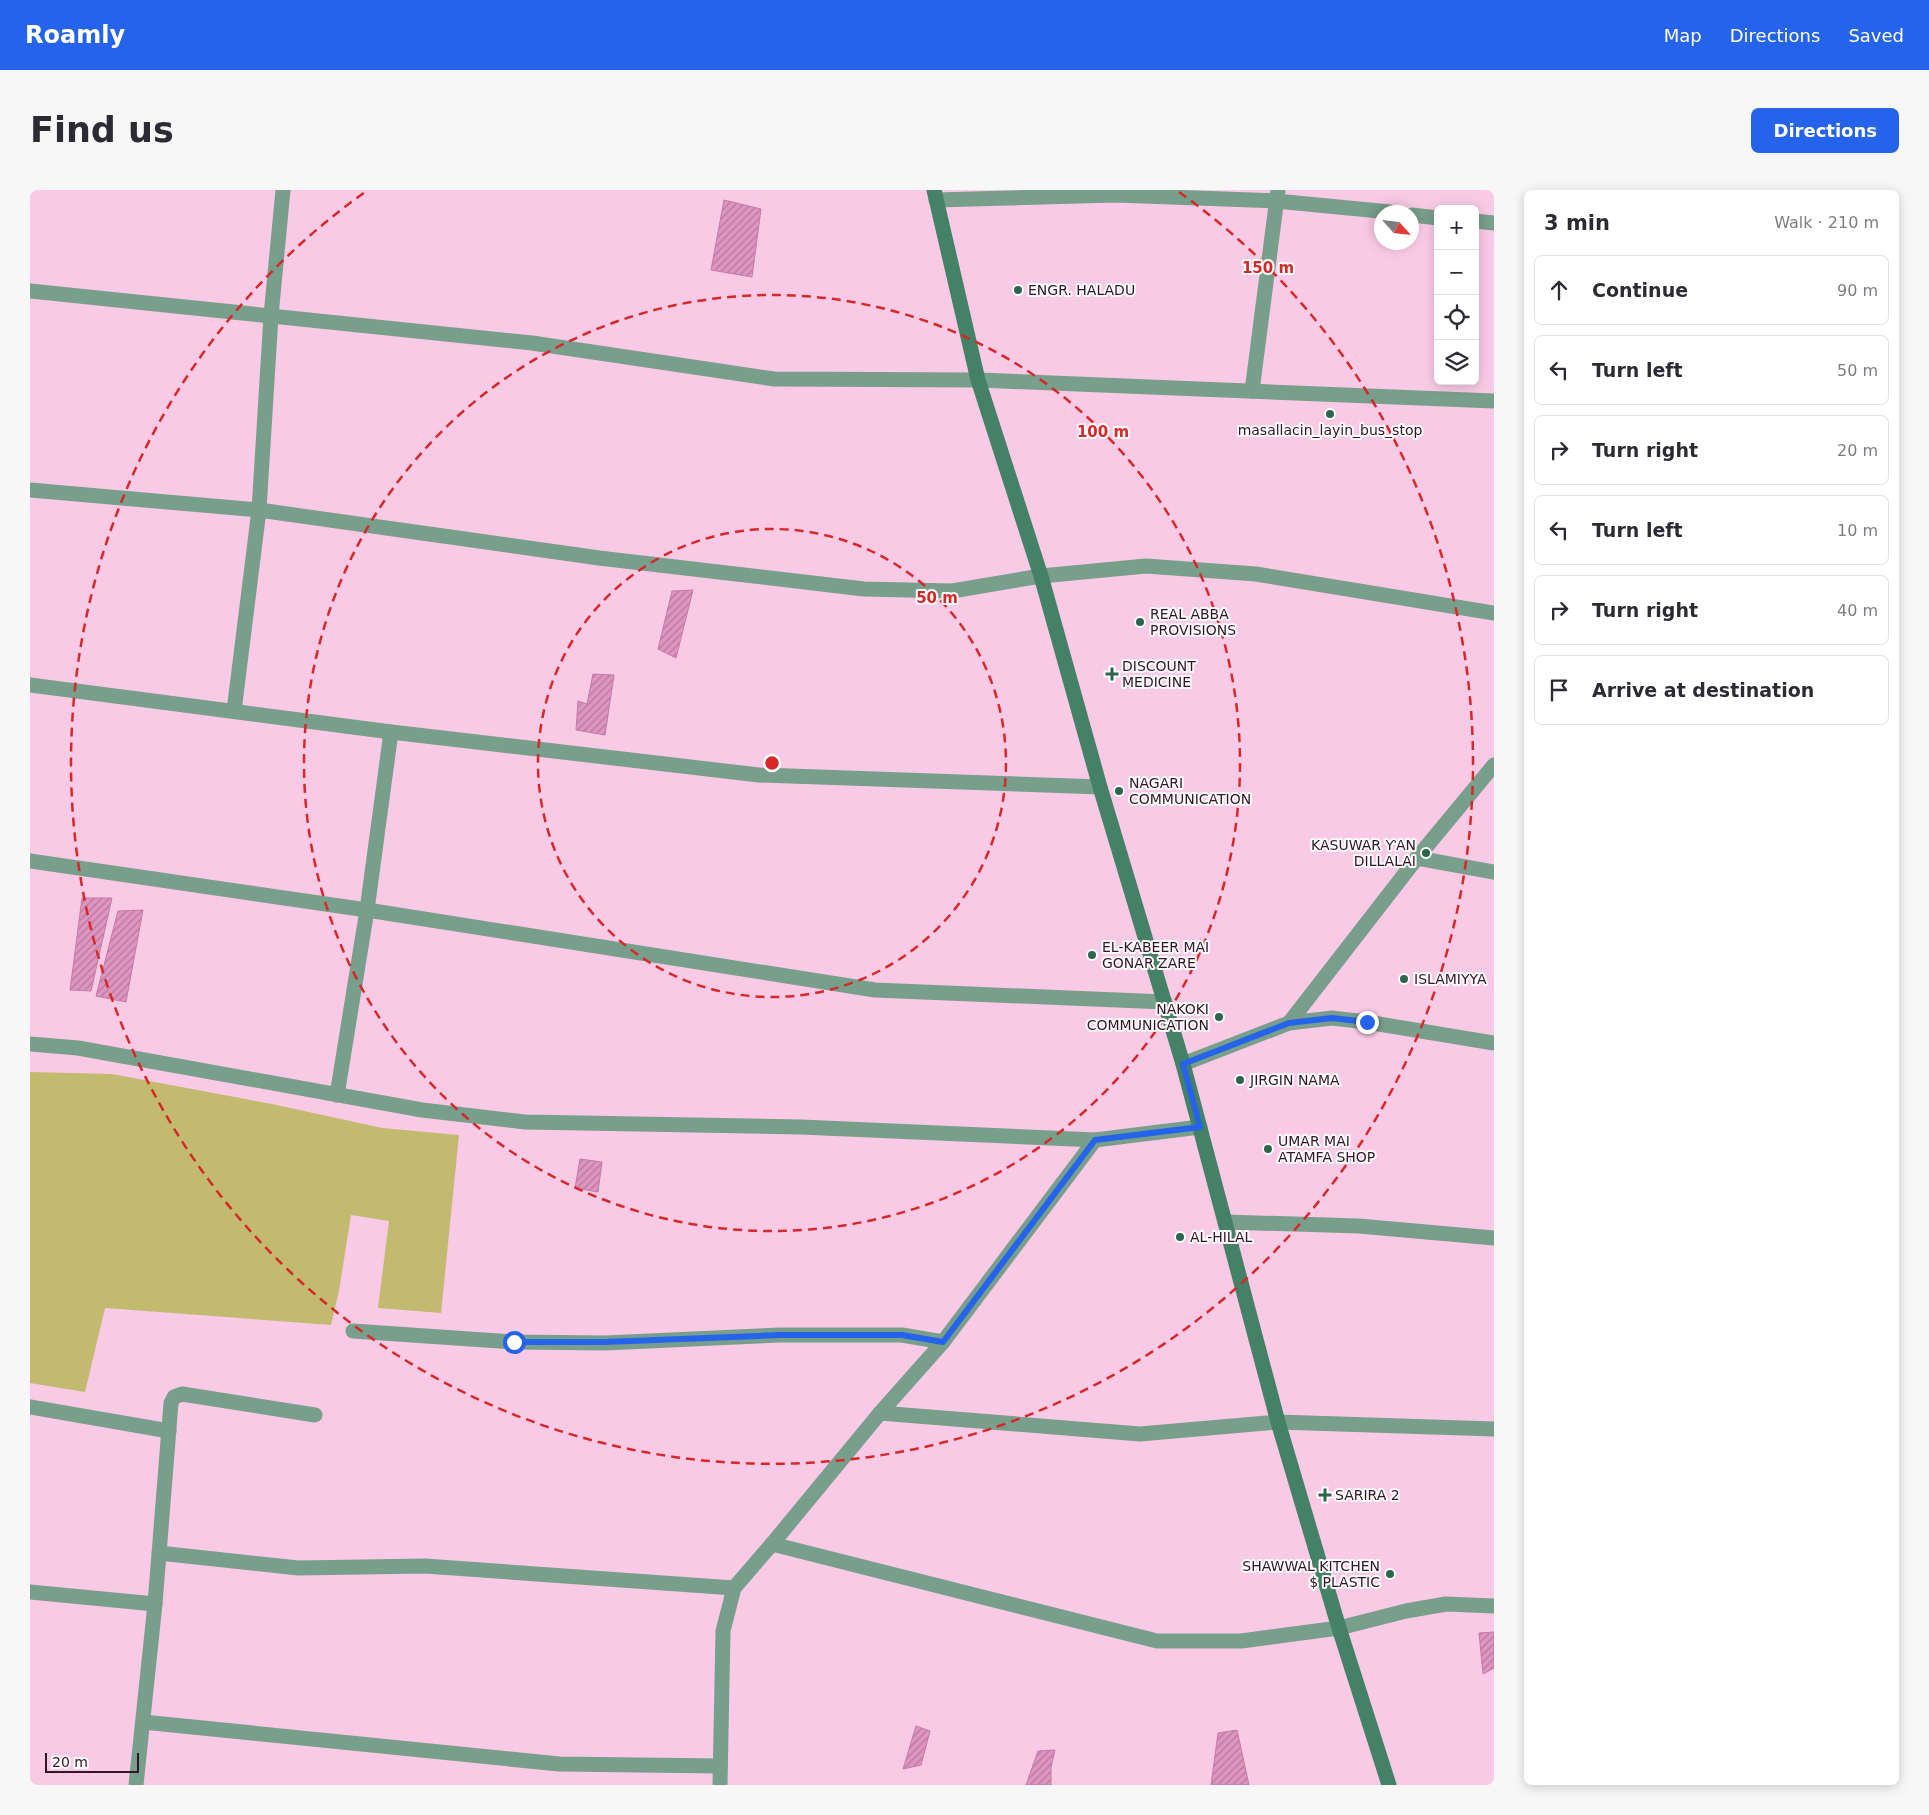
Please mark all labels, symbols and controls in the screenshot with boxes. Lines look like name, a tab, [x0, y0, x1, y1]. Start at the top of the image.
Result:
text: Roamly	[25, 21, 125, 49]
text: Map	[1664, 25, 1702, 46]
text: Directions	[1730, 25, 1820, 46]
text: Saved	[1848, 25, 1904, 46]
button: Directions	[1751, 108, 1899, 153]
text: Find us	[30, 110, 174, 150]
north arrow	[1374, 205, 1419, 250]
map controls	[1434, 205, 1479, 385]
button: +	[1434, 205, 1479, 250]
text: 3 min	[1544, 211, 1610, 235]
text: Walk · 210 m	[1774, 213, 1879, 232]
button: −	[1434, 250, 1479, 295]
text: 150 m	[1242, 259, 1294, 277]
icon: ahead	[1545, 276, 1573, 304]
text: Continue	[1592, 279, 1688, 301]
text: 90 m	[1837, 281, 1878, 300]
place label: ENGR. HALADU	[1028, 282, 1135, 298]
marker: ENGR. HALADU	[1012, 284, 1024, 296]
button: locate	[1434, 295, 1479, 340]
button: layers	[1434, 340, 1479, 385]
icon: left	[1545, 356, 1573, 384]
text: Turn left	[1592, 359, 1683, 381]
text: 50 m	[1837, 361, 1878, 380]
marker: masallacin_layin_bus_stop	[1324, 408, 1336, 420]
place label: masallacin_layin_bus_stop	[1238, 422, 1422, 438]
text: 100 m	[1077, 423, 1129, 441]
icon: right	[1545, 436, 1573, 464]
text: Turn right	[1592, 439, 1698, 461]
text: 20 m	[1837, 441, 1878, 460]
icon: left	[1545, 516, 1573, 544]
text: Turn left	[1592, 519, 1683, 541]
text: 10 m	[1837, 521, 1878, 540]
text: 50 m	[916, 589, 958, 607]
icon: right	[1545, 596, 1573, 624]
text: Turn right	[1592, 599, 1698, 621]
text: 40 m	[1837, 601, 1878, 620]
place label: REAL ABBA PROVISIONS	[1150, 606, 1236, 638]
marker: REAL ABBA PROVISIONS	[1134, 616, 1146, 628]
place label: DISCOUNT MEDICINE	[1122, 658, 1196, 690]
marker: DISCOUNT MEDICINE	[1106, 668, 1118, 680]
icon: arrive	[1545, 676, 1573, 704]
text: Arrive at destination	[1592, 679, 1814, 701]
centre of rings	[763, 754, 781, 772]
place label: NAGARI COMMUNICATION	[1129, 775, 1251, 807]
marker: NAGARI COMMUNICATION	[1113, 785, 1125, 797]
place label: KASUWAR ƳAN DILLALAI	[1311, 837, 1416, 869]
marker: KASUWAR ƳAN DILLALAI	[1420, 847, 1432, 859]
place label: EL-KABEER MAI GONAR ZARE	[1102, 939, 1209, 971]
marker: EL-KABEER MAI GONAR ZARE	[1086, 949, 1098, 961]
place label: ISLAMIYYA	[1414, 971, 1487, 987]
marker: ISLAMIYYA	[1398, 973, 1410, 985]
place label: NAKOKI COMMUNICATION	[1087, 1001, 1209, 1033]
marker: NAKOKI COMMUNICATION	[1213, 1011, 1225, 1023]
route end	[1356, 1011, 1379, 1034]
place label: JIRGIN NAMA	[1249, 1072, 1340, 1088]
marker: JIRGIN NAMA	[1234, 1074, 1246, 1086]
place label: UMAR MAI ATAMFA SHOP	[1278, 1133, 1375, 1165]
marker: UMAR MAI ATAMFA SHOP	[1262, 1143, 1274, 1155]
place label: AL-HILAL	[1190, 1229, 1253, 1245]
marker: AL-HILAL	[1174, 1231, 1186, 1243]
route start	[503, 1331, 526, 1354]
place label: SARIRA 2	[1335, 1487, 1400, 1503]
marker: SARIRA 2	[1319, 1489, 1331, 1501]
place label: SHAWWAL KITCHEN $ PLASTIC	[1242, 1558, 1380, 1590]
marker: SHAWWAL KITCHEN $ PLASTIC	[1384, 1568, 1396, 1580]
scale bar	[45, 1750, 139, 1773]
text: 20 m	[52, 1754, 88, 1770]

